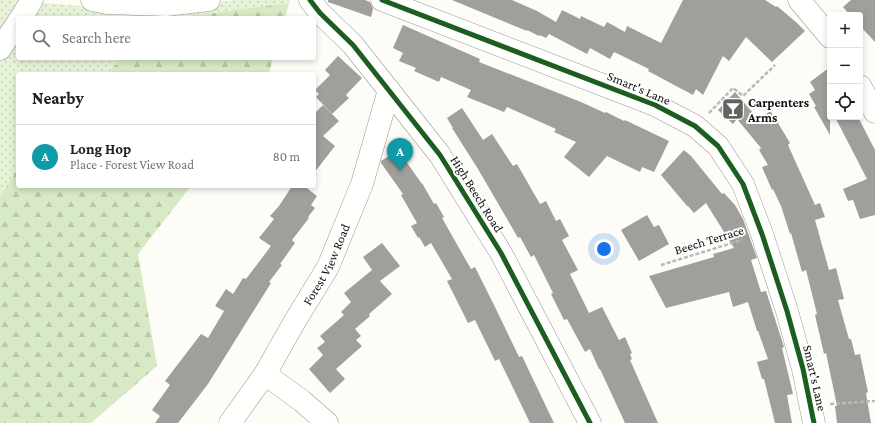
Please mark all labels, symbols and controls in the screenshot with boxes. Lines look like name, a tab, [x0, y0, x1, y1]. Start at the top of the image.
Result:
map controls	[827, 12, 863, 120]
button: +	[827, 12, 863, 48]
search box	[16, 16, 316, 60]
icon: search	[30, 27, 52, 49]
text: Search here	[62, 30, 131, 46]
button: −	[827, 48, 863, 84]
street label: Smart's Lane	[605, 68, 673, 108]
button: locate	[827, 84, 863, 120]
text: Nearby	[32, 89, 84, 108]
place label: Carpenters Arms	[747, 95, 809, 125]
bar icon: Carpenters Arms	[720, 96, 746, 122]
pin: A	[387, 138, 413, 171]
text: Long Hop	[70, 141, 131, 157]
text: A	[41, 149, 49, 164]
text: 80 m	[273, 149, 300, 164]
street label: High Beech Road	[448, 153, 507, 235]
text: Place · Forest View Road	[70, 157, 194, 172]
street label: Forest View Road	[299, 221, 353, 308]
street label: Beech Terrace	[673, 222, 746, 258]
your location	[594, 239, 614, 259]
street label: Smart's Lane	[800, 344, 830, 413]

